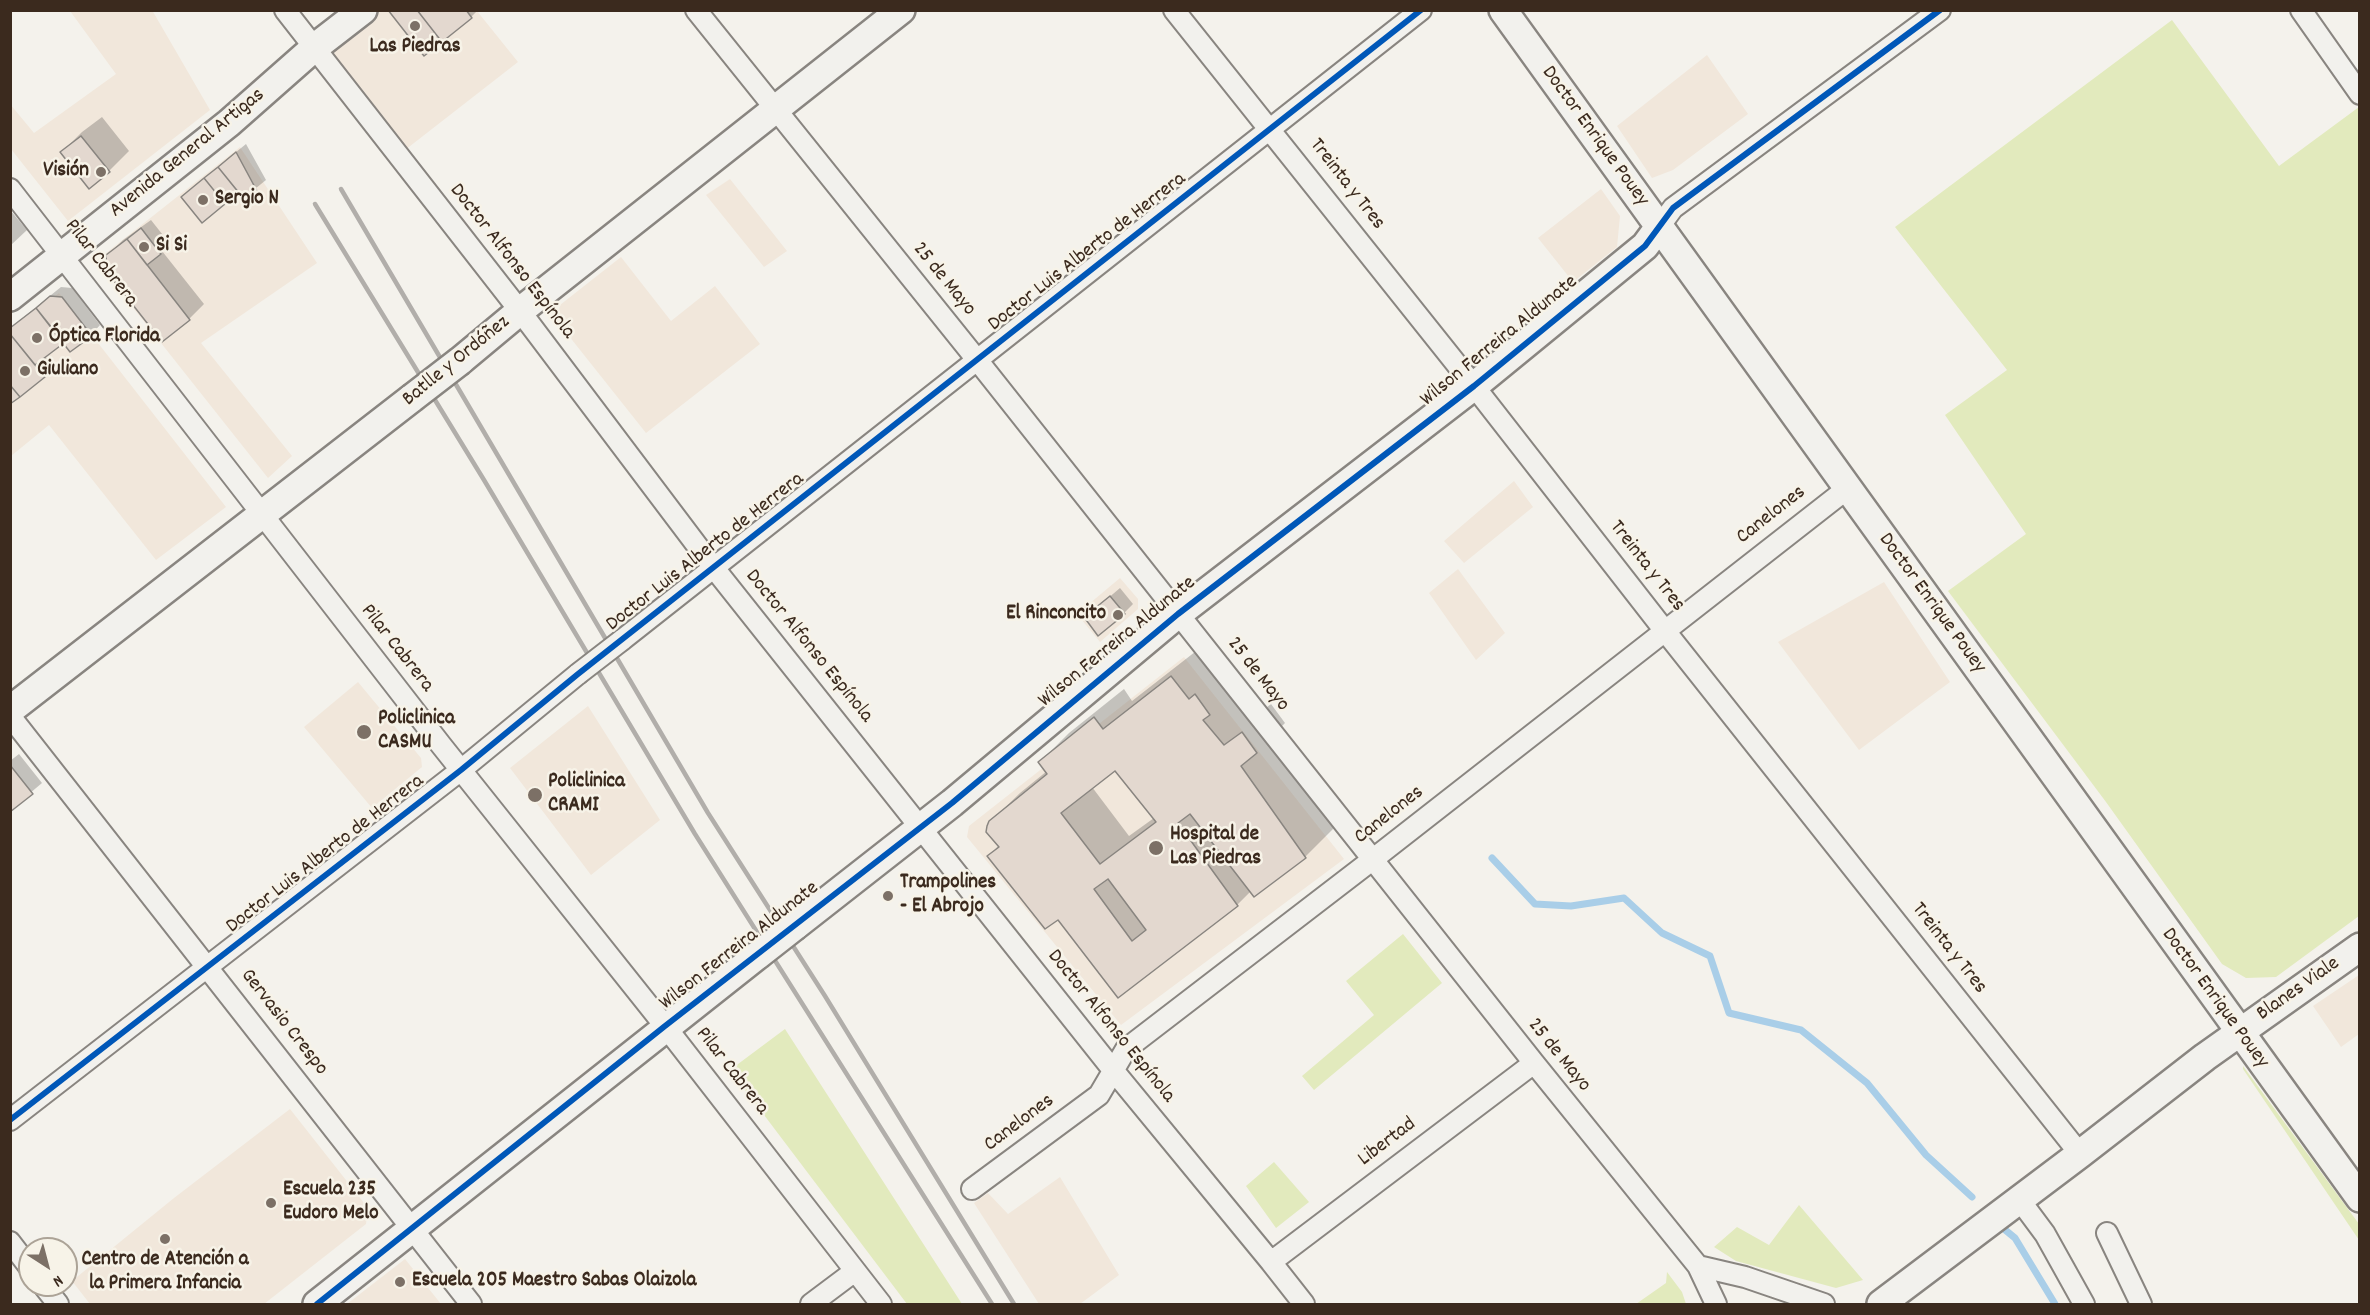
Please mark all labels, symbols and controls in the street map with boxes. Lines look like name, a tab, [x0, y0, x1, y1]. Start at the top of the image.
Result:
marker: Las Piedras	[408, 19, 422, 33]
place label: Las Piedras	[369, 35, 461, 61]
street label: Doctor Enrique Pouey	[1535, 62, 1653, 212]
street label: Avenida General Artigas	[105, 84, 271, 224]
street label: Treinta y Tres	[1303, 134, 1389, 236]
place label: Visión	[43, 159, 89, 185]
marker: Visión	[94, 165, 108, 179]
street label: Doctor Luis Alberto de Herrera	[984, 168, 1192, 338]
street label: Doctor Alfonso Espínola	[443, 179, 579, 345]
place label: Sergio N	[215, 187, 279, 213]
marker: Sergio N	[196, 193, 210, 207]
street label: Pilar Cabrera	[58, 215, 142, 313]
place label: Si Si	[156, 234, 187, 260]
street label: 25 de Mayo	[906, 238, 980, 322]
marker: Si Si	[137, 240, 151, 254]
street label: Wilson Ferreira Aldunate	[1416, 271, 1584, 413]
street label: Batlle y Ordóñez	[398, 311, 516, 413]
place label: Óptica Florida	[49, 325, 160, 351]
marker: Óptica Florida	[30, 331, 44, 345]
place label: Giuliano	[37, 358, 98, 384]
marker: Giuliano	[18, 364, 32, 378]
street label: Doctor Luis Alberto de Herrera	[602, 468, 810, 638]
street label: Canelones	[1732, 481, 1812, 551]
street label: Treinta y Tres	[1603, 516, 1689, 618]
street label: Doctor Enrique Pouey	[1872, 529, 1990, 679]
street label: Doctor Alfonso Espínola	[738, 565, 878, 729]
street label: Wilson Ferreira Aldunate	[1034, 572, 1202, 714]
street label: Pilar Cabrera	[354, 600, 438, 698]
place label: El Rinconcito	[1006, 602, 1106, 628]
marker: El Rinconcito	[1111, 608, 1125, 622]
street label: 25 de Mayo	[1220, 633, 1294, 717]
place label: Policlinica CASMU	[378, 707, 455, 757]
marker: Policlinica CASMU	[355, 723, 373, 741]
street label: Doctor Luis Alberto de Herrera	[222, 770, 430, 940]
place label: Policlinica CRAMI	[548, 770, 625, 820]
street label: Canelones	[1350, 781, 1430, 851]
marker: Policlinica CRAMI	[526, 786, 544, 804]
place label: Hospital de Las Piedras	[1170, 823, 1261, 873]
marker: Hospital de Las Piedras	[1147, 839, 1165, 857]
place label: Trampolines - El Abrojo	[900, 871, 996, 921]
street label: Wilson Ferreira Aldunate	[655, 877, 825, 1017]
marker: Trampolines - El Abrojo	[881, 889, 895, 903]
street label: Treinta y Tres	[1905, 898, 1991, 1000]
street label: Doctor Enrique Pouey	[2155, 924, 2273, 1074]
street label: Doctor Alfonso Espínola	[1040, 945, 1180, 1109]
street label: Blanes Viale	[2253, 952, 2345, 1028]
street label: Gervasio Crespo	[234, 965, 332, 1081]
street label: 25 de Mayo	[1521, 1014, 1595, 1098]
street label: Pilar Cabrera	[689, 1023, 773, 1121]
street label: Canelones	[980, 1089, 1060, 1159]
street label: Libertad	[1354, 1113, 1422, 1173]
place label: Escuela 235 Eudoro Melo	[283, 1178, 379, 1228]
marker: Escuela 235 Eudoro Melo	[264, 1196, 278, 1210]
marker: Centro de Atención a la Primera Infancia	[158, 1232, 172, 1246]
north arrow	[18, 1237, 78, 1297]
place label: Centro de Atención a la Primera Infancia	[81, 1248, 249, 1298]
text: N	[48, 1269, 68, 1292]
place label: Escuela 205 Maestro Sabas Olaizola	[412, 1269, 696, 1295]
marker: Escuela 205 Maestro Sabas Olaizola	[393, 1275, 407, 1289]

